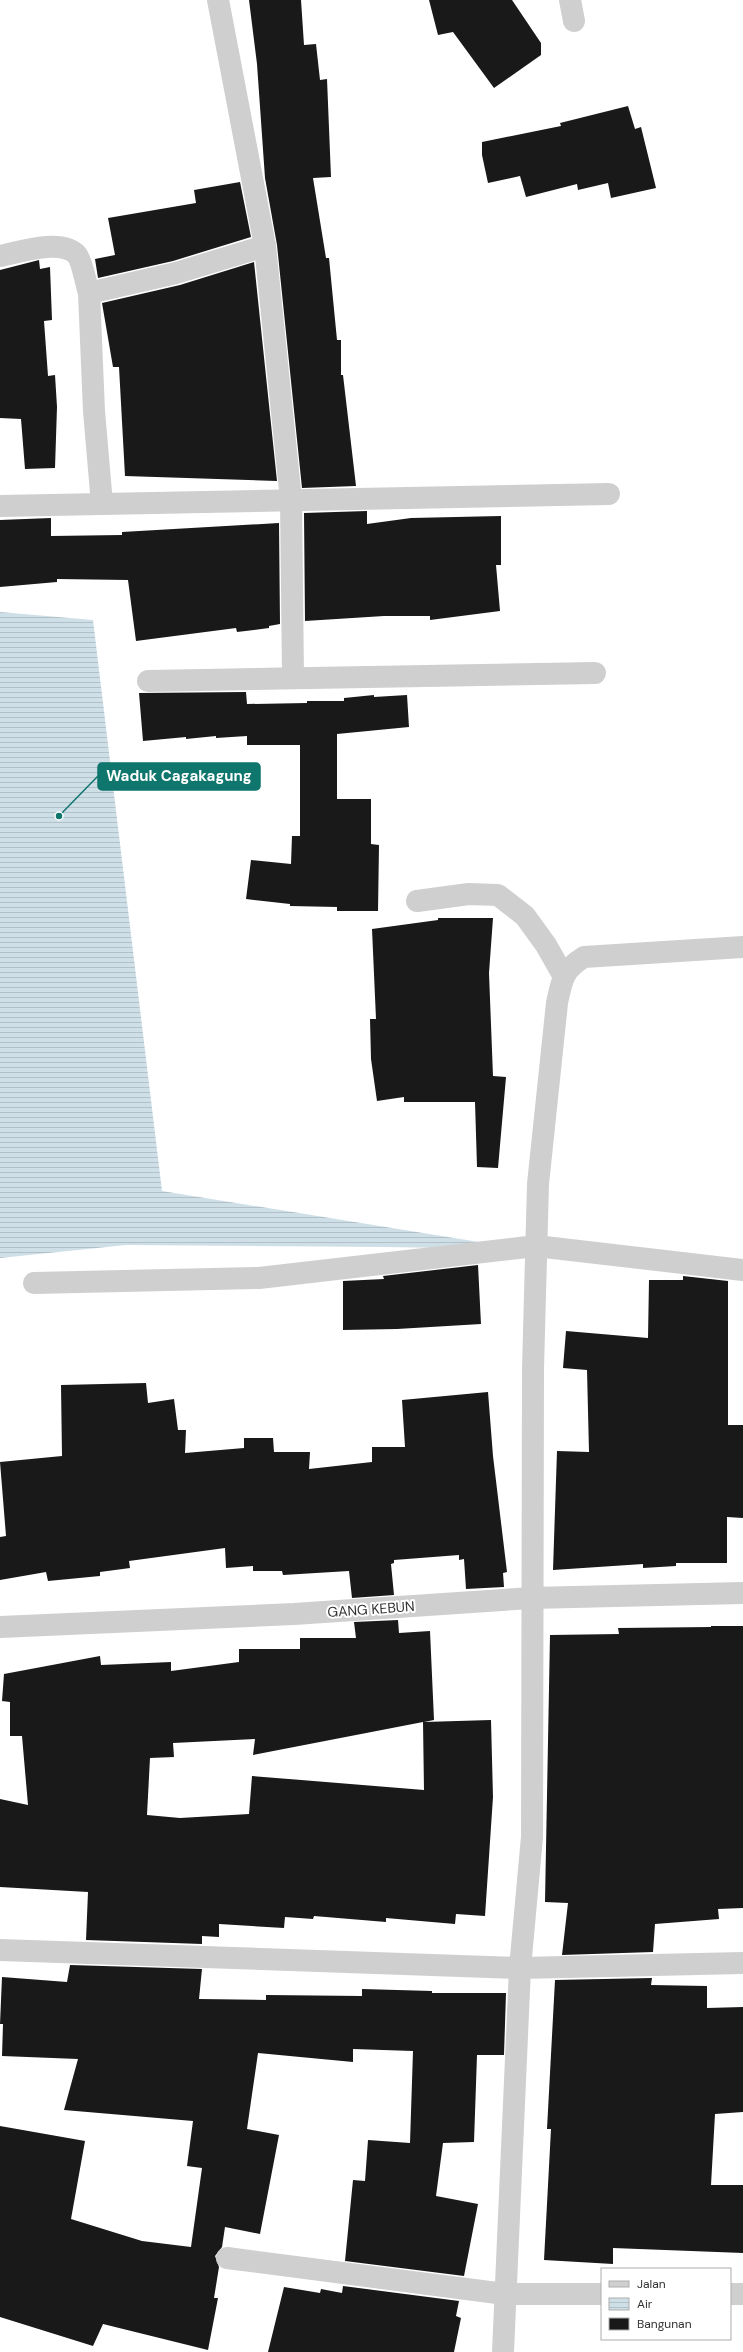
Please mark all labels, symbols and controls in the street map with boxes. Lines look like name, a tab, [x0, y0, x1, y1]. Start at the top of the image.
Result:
callout: Waduk Cagakagung	[98, 763, 260, 790]
text: Waduk Cagakagung	[106, 766, 252, 786]
street label: GANG KEBUN	[327, 1597, 415, 1621]
legend	[601, 2268, 731, 2340]
text: Jalan	[637, 2276, 666, 2292]
text: Air	[637, 2296, 653, 2312]
text: Bangunan	[637, 2316, 692, 2332]

